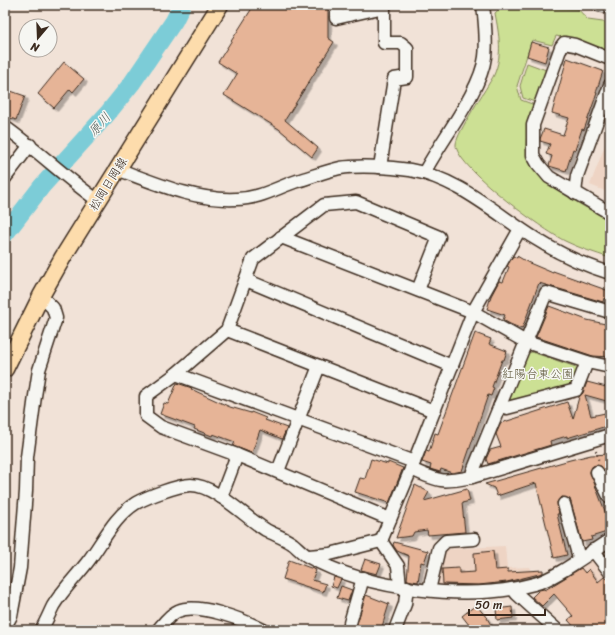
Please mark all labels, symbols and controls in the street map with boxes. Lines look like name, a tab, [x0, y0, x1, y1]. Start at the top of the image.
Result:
north arrow	[18, 18, 58, 58]
text: N	[28, 37, 43, 58]
water label: 原川	[82, 107, 117, 142]
street label: 松岡日岡線	[83, 153, 133, 215]
park label: 紅陽台東公園	[502, 363, 574, 385]
scale bar	[469, 591, 545, 617]
text: 50 m	[475, 594, 502, 616]

